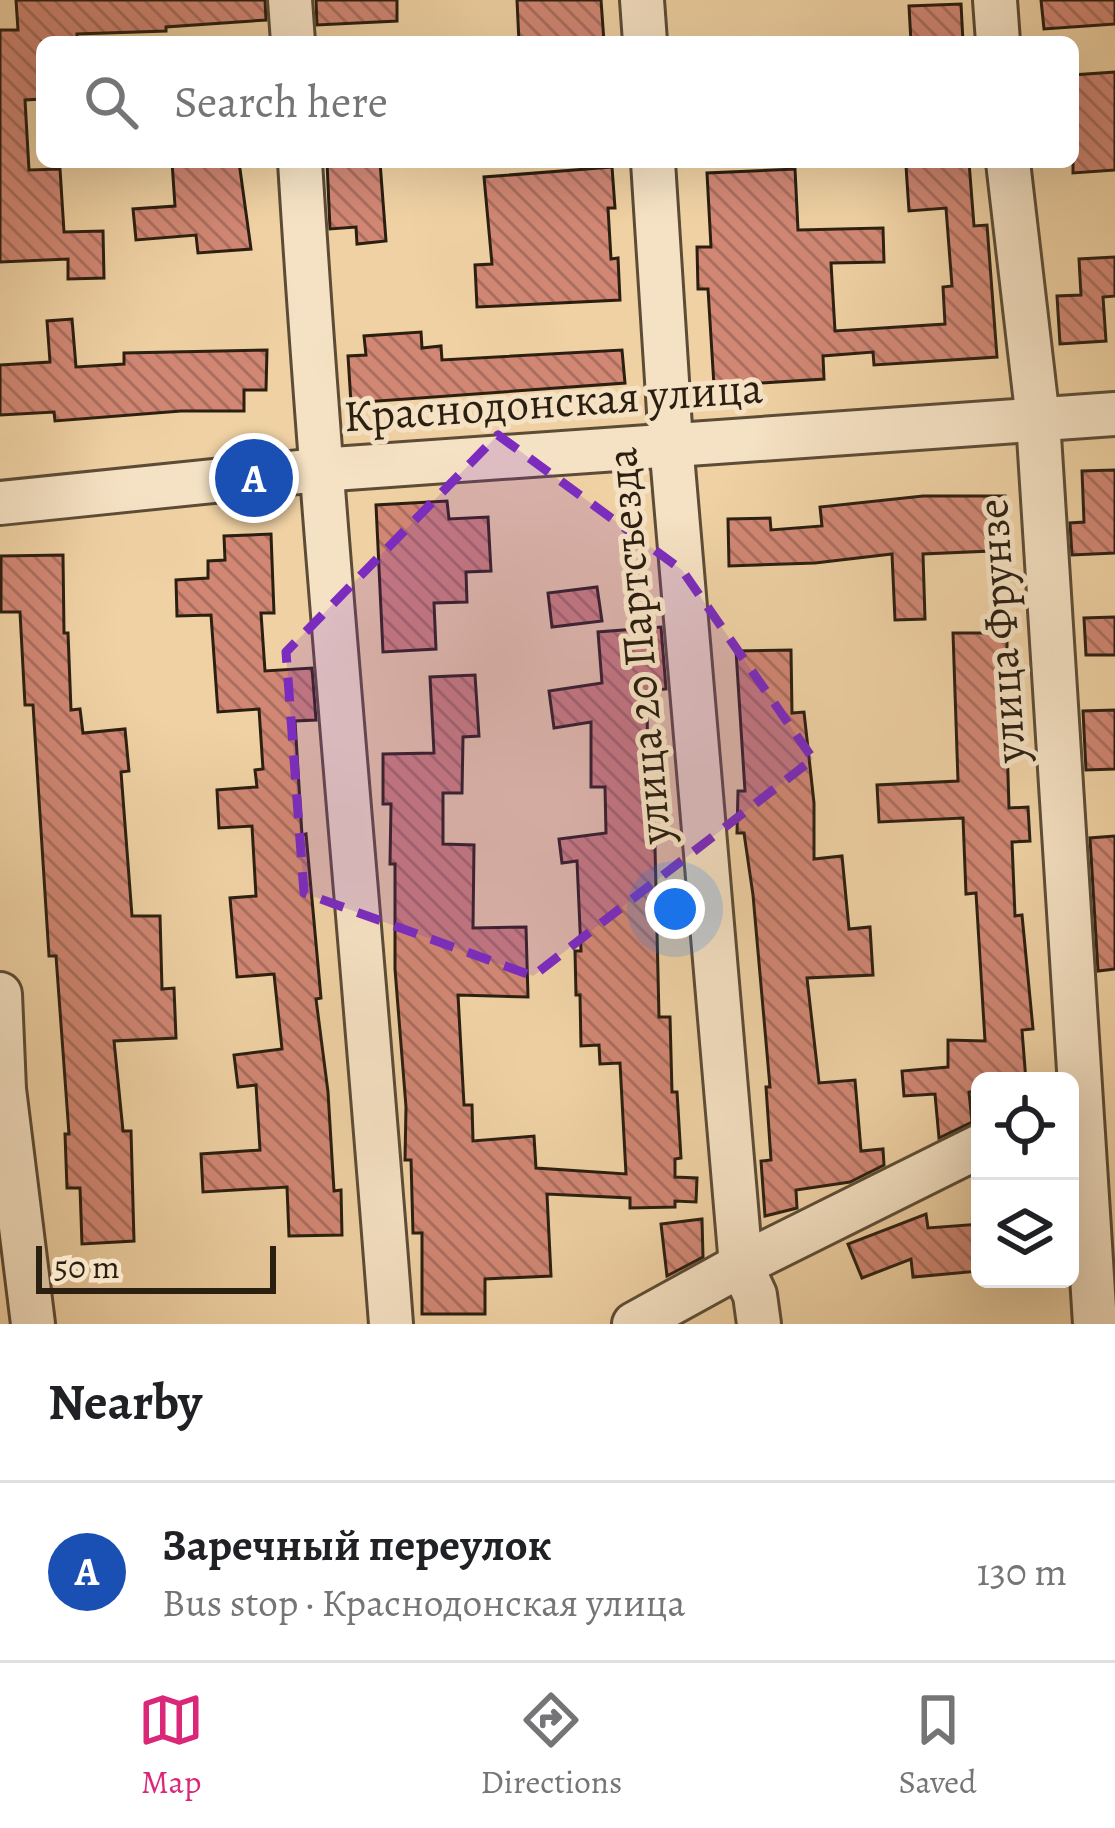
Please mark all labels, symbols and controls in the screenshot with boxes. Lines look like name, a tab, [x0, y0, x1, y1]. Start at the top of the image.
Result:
search box	[36, 36, 1079, 168]
icon: search	[78, 69, 144, 135]
text: Search here	[174, 71, 388, 133]
street label: Краснодонская улица	[341, 356, 765, 448]
pin: A	[215, 433, 293, 523]
street label: улица 20 Партсъезда	[590, 445, 686, 848]
street label: улица Фрунзе	[961, 497, 1041, 766]
your location	[645, 879, 705, 939]
map controls	[971, 1072, 1079, 1288]
button: locate	[971, 1072, 1079, 1180]
button: layers	[971, 1180, 1079, 1288]
scale bar	[36, 1240, 276, 1293]
text: 50 m	[54, 1244, 120, 1289]
text: Nearby	[48, 1367, 202, 1437]
text: Заречный переулок	[162, 1514, 552, 1576]
text: A	[75, 1545, 99, 1598]
text: 130 m	[976, 1545, 1067, 1598]
text: Bus stop · Краснодонская улица	[162, 1576, 685, 1629]
tab: Map	[138, 1687, 204, 1804]
tab: Directions	[481, 1687, 622, 1804]
tab: Saved	[899, 1687, 977, 1804]

